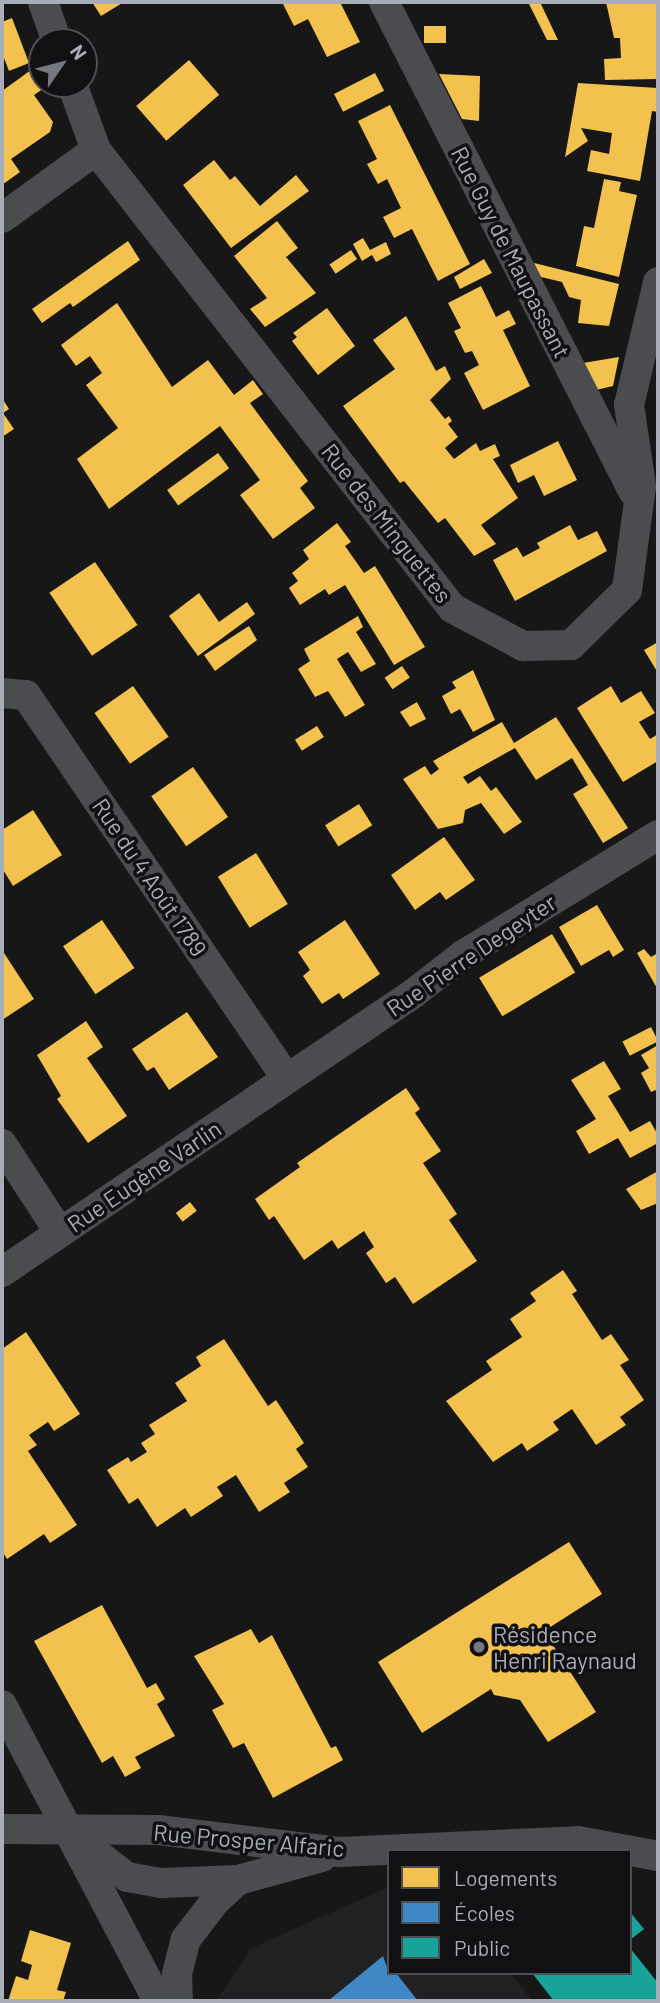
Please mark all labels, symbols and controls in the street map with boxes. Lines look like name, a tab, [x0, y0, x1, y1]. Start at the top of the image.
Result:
north arrow	[28, 28, 98, 98]
text: N	[66, 40, 92, 64]
street label: Rue Guy de Maupassant	[446, 142, 576, 362]
street label: Rue des Minguettes	[316, 438, 458, 608]
street label: Rue du 4 Août 1789	[87, 793, 213, 961]
street label: Rue Pierre Degeyter	[381, 888, 561, 1022]
street label: Rue Eugène Varlin	[62, 1114, 226, 1238]
place label: Résidence Henri Raynaud	[493, 1620, 637, 1674]
marker: Résidence Henri Raynaud	[471, 1639, 487, 1655]
street label: Rue Prosper Alfaric	[152, 1818, 346, 1862]
legend	[387, 1849, 632, 1975]
text: Logements	[454, 1865, 557, 1890]
text: Écoles	[454, 1900, 515, 1925]
text: Public	[454, 1935, 510, 1960]

